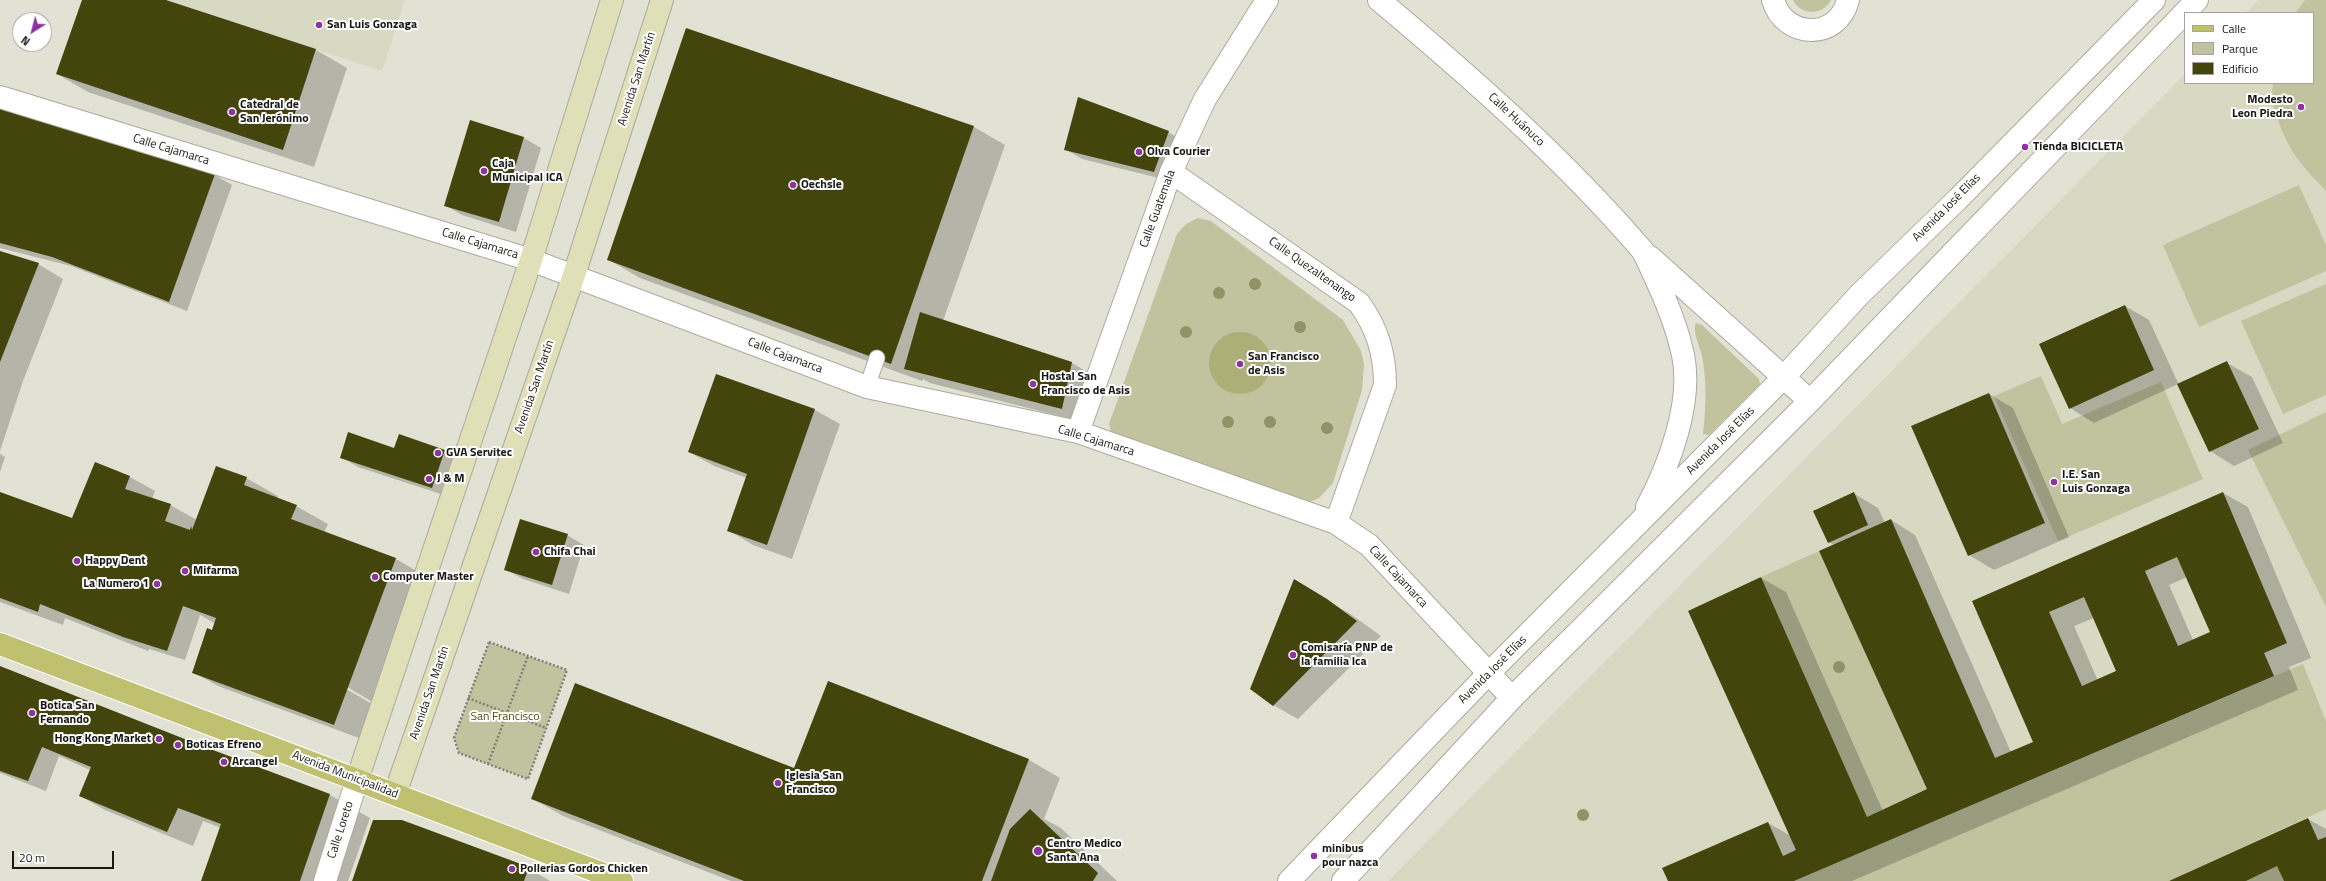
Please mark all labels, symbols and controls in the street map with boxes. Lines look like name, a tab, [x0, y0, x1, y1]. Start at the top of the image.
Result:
north arrow	[12, 12, 52, 52]
legend	[2184, 12, 2314, 84]
place label: San Luis Gonzaga	[327, 18, 417, 32]
text: Calle	[2222, 19, 2246, 38]
marker: San Luis Gonzaga	[314, 20, 324, 30]
street label: Avenida San Martín	[615, 30, 659, 128]
text: N	[18, 32, 33, 50]
text: Parque	[2222, 39, 2258, 58]
text: Edificio	[2222, 59, 2258, 78]
street label: Calle Huánuco	[1485, 90, 1547, 150]
place label: Modesto Leon Piedra	[2232, 93, 2293, 121]
place label: Catedral de San Jerónimo	[240, 98, 309, 126]
marker: Modesto Leon Piedra	[2296, 102, 2306, 112]
marker: Catedral de San Jerónimo	[227, 107, 237, 117]
street label: Calle Cajamarca	[131, 132, 211, 168]
place label: Tienda BICICLETA	[2033, 140, 2123, 154]
marker: Tienda BICICLETA	[2020, 142, 2030, 152]
place label: Olva Courier	[1147, 145, 1210, 159]
marker: Olva Courier	[1134, 147, 1144, 157]
place label: Caja Municipal ICA	[492, 157, 563, 185]
marker: Caja Municipal ICA	[479, 166, 489, 176]
street label: Calle Guatemala	[1137, 168, 1179, 250]
street label: Avenida José Elías	[1910, 171, 1984, 245]
place label: Oechsle	[801, 178, 842, 192]
marker: Oechsle	[788, 180, 798, 190]
street label: Calle Cajamarca	[440, 226, 520, 262]
street label: Calle Quezaltenango	[1266, 235, 1358, 305]
street label: Calle Cajamarca	[745, 335, 825, 377]
street label: Avenida San Martín	[512, 338, 558, 436]
place label: San Francisco de Asis	[1248, 350, 1319, 378]
marker: San Francisco de Asis	[1235, 359, 1245, 369]
place label: Hostal San Francisco de Asis	[1041, 370, 1130, 398]
marker: Hostal San Francisco de Asis	[1028, 379, 1038, 389]
street label: Avenida José Elías	[1684, 404, 1758, 478]
street label: Calle Cajamarca	[1056, 423, 1136, 459]
place label: GVA Servitec	[446, 446, 512, 460]
marker: GVA Servitec	[433, 448, 443, 458]
place label: I.E. San Luis Gonzaga	[2062, 468, 2130, 496]
place label: J & M	[437, 472, 465, 486]
marker: J & M	[424, 474, 434, 484]
marker: I.E. San Luis Gonzaga	[2049, 477, 2059, 487]
street label: Calle Cajamarca	[1366, 543, 1430, 611]
place label: Chifa Chai	[544, 545, 596, 559]
marker: Chifa Chai	[531, 547, 541, 557]
place label: Happy Dent	[85, 554, 146, 568]
marker: Happy Dent	[72, 556, 82, 566]
place label: Mifarma	[193, 564, 237, 578]
marker: Mifarma	[180, 566, 190, 576]
place label: Computer Master	[383, 570, 474, 584]
marker: Computer Master	[370, 572, 380, 582]
place label: La Numero 1	[83, 577, 149, 591]
marker: La Numero 1	[152, 579, 162, 589]
street label: Avenida José Elías	[1456, 633, 1530, 707]
place label: Comisaría PNP de la familia Ica	[1301, 641, 1393, 669]
street label: Avenida San Martín	[407, 644, 453, 742]
marker: Comisaría PNP de la familia Ica	[1288, 650, 1298, 660]
place label: Botica San Fernando	[40, 699, 95, 727]
marker: Botica San Fernando	[27, 708, 37, 718]
park label: San Francisco	[470, 710, 540, 724]
place label: Hong Kong Market	[54, 732, 151, 746]
marker: Hong Kong Market	[154, 734, 164, 744]
place label: Boticas Efreno	[186, 738, 261, 752]
marker: Boticas Efreno	[173, 740, 183, 750]
street label: Avenida Municipalidad	[290, 748, 400, 802]
place label: Arcangel	[232, 755, 278, 769]
marker: Arcangel	[219, 757, 229, 767]
place label: Iglesia San Francisco	[786, 769, 842, 797]
marker: Iglesia San Francisco	[773, 778, 783, 788]
street label: Calle Loreto	[325, 800, 357, 860]
place label: Centro Medico Santa Ana	[1047, 837, 1122, 865]
place label: minibus pour nazca	[1322, 842, 1378, 870]
scale bar	[14, 843, 116, 869]
marker: Centro Medico Santa Ana	[1032, 845, 1044, 857]
text: 20 m	[19, 848, 45, 867]
marker: minibus pour nazca	[1309, 851, 1319, 861]
place label: Pollerias Gordos Chicken	[520, 862, 648, 876]
marker: Pollerias Gordos Chicken	[507, 864, 517, 874]

